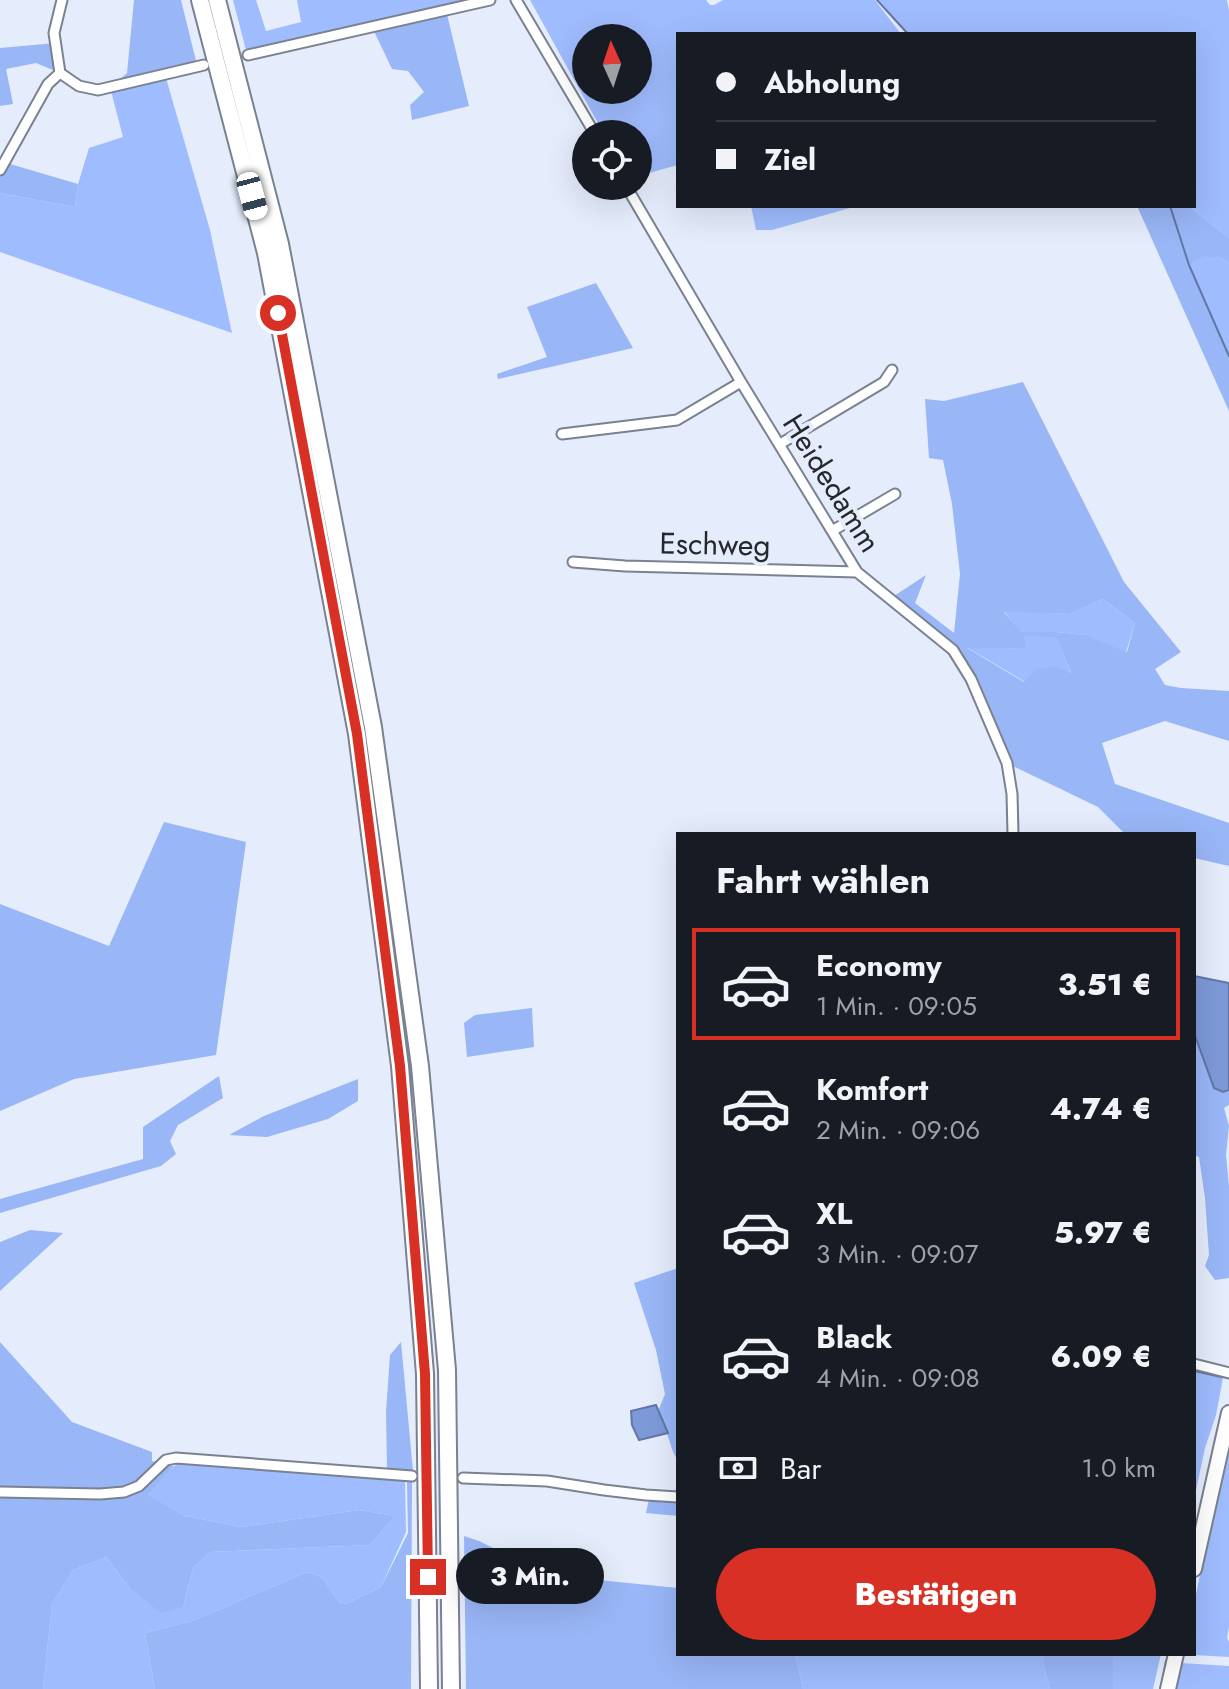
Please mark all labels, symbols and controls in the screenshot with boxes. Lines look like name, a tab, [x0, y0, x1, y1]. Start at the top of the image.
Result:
north arrow	[572, 24, 652, 104]
map controls	[572, 24, 652, 200]
text: Abholung	[764, 61, 900, 104]
button: locate	[572, 120, 652, 200]
text: Ziel	[764, 138, 816, 181]
car	[234, 170, 270, 222]
route start	[260, 295, 296, 331]
street label: Heidedamm	[773, 406, 891, 560]
street label: Eschweg	[659, 522, 771, 566]
text: Fahrt wählen	[716, 854, 930, 906]
text: Economy	[816, 944, 942, 987]
icon: car	[720, 948, 792, 1020]
text: 3.51 €	[1058, 963, 1152, 1006]
text: 1 Min. · 09:05	[816, 987, 977, 1025]
text: Komfort	[816, 1068, 928, 1111]
icon: car	[720, 1072, 792, 1144]
text: 4.74 €	[1050, 1087, 1152, 1130]
text: 2 Min. · 09:06	[816, 1111, 980, 1149]
text: XL	[816, 1192, 852, 1235]
icon: car	[720, 1196, 792, 1268]
text: 5.97 €	[1054, 1211, 1152, 1254]
text: 3 Min. · 09:07	[816, 1235, 978, 1273]
text: Black	[816, 1316, 892, 1359]
icon: car	[720, 1320, 792, 1392]
text: 6.09 €	[1051, 1335, 1152, 1378]
text: 4 Min. · 09:08	[816, 1359, 980, 1397]
icon: cash	[716, 1446, 760, 1490]
text: Bar	[780, 1447, 821, 1490]
text: 1.0 km	[1081, 1449, 1156, 1487]
button: Bestätigen	[716, 1548, 1156, 1640]
callout: 3 Min.	[456, 1549, 604, 1605]
text: 3 Min.	[490, 1557, 570, 1595]
route end	[410, 1559, 446, 1595]

